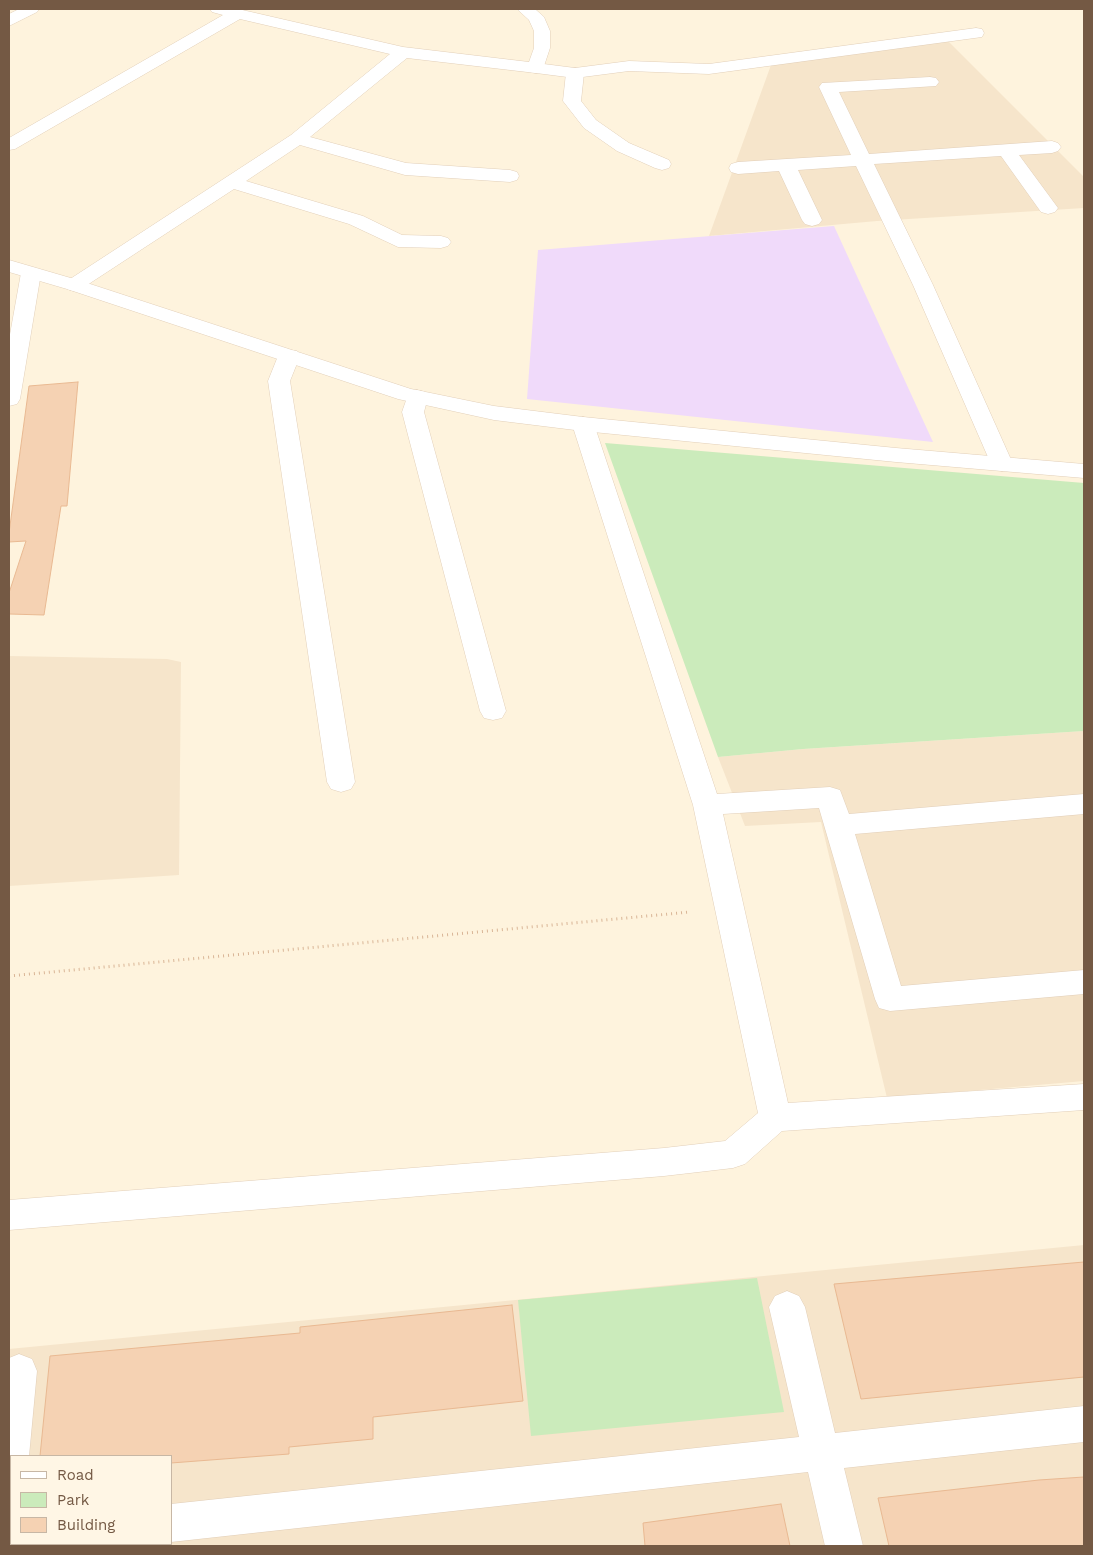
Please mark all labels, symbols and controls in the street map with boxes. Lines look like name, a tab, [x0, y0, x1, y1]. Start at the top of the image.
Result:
legend	[10, 1455, 172, 1545]
text: Road	[57, 1466, 94, 1484]
text: Park	[57, 1491, 89, 1509]
text: Building	[57, 1516, 115, 1534]

